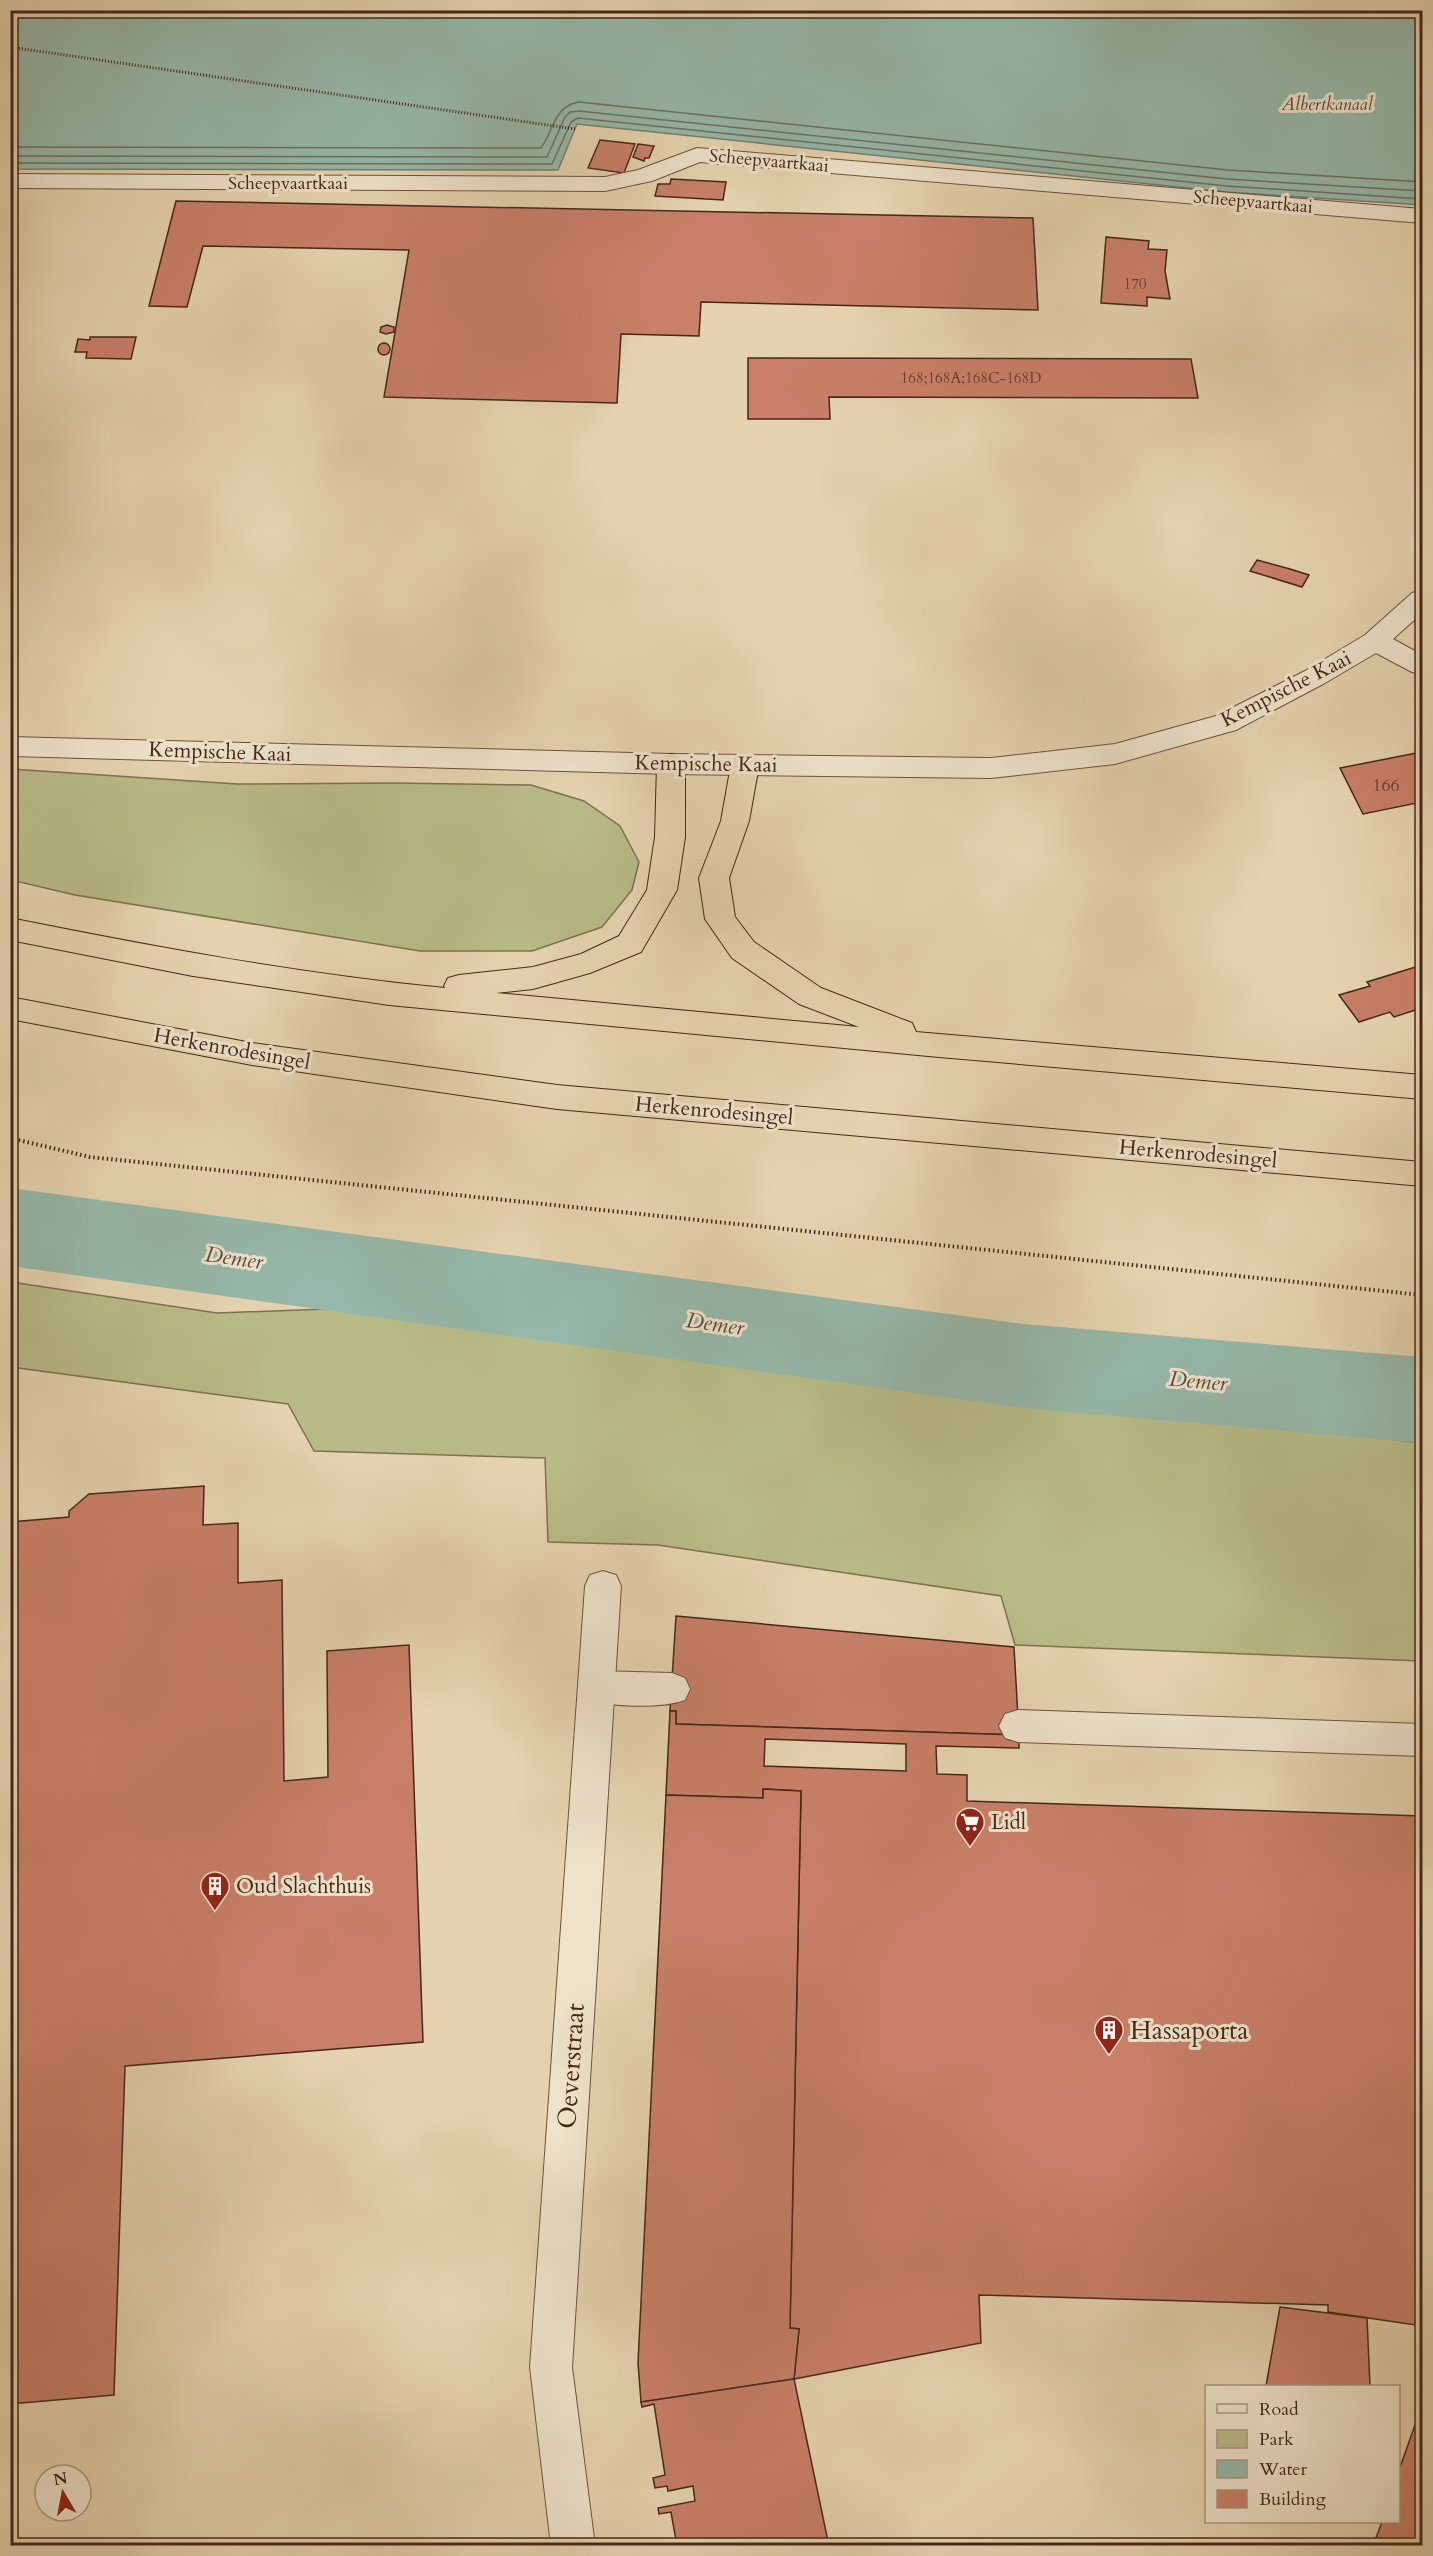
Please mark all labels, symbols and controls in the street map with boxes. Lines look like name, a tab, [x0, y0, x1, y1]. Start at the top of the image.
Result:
water label: Albertkanaal	[1280, 92, 1374, 117]
street label: Scheepvaartkaai	[708, 143, 830, 179]
street label: Scheepvaartkaai	[228, 171, 348, 196]
street label: Scheepvaartkaai	[1192, 184, 1314, 220]
house number: 170	[1123, 274, 1147, 294]
house number: 168;168A;168C-168D	[901, 368, 1041, 388]
street label: Kempische Kaai	[1216, 644, 1356, 734]
street label: Kempische Kaai	[148, 735, 292, 769]
street label: Kempische Kaai	[634, 748, 778, 780]
house number: 166	[1372, 773, 1400, 798]
street label: Herkenrodesingel	[151, 1021, 313, 1077]
street label: Herkenrodesingel	[634, 1090, 794, 1132]
street label: Herkenrodesingel	[1118, 1133, 1278, 1175]
water label: Demer	[203, 1239, 266, 1277]
water label: Demer	[684, 1305, 747, 1343]
water label: Demer	[1168, 1364, 1229, 1399]
supermarket icon: Lidl	[954, 1806, 986, 1848]
place label: Lidl	[991, 1808, 1026, 1837]
building icon: Oud Slachthuis	[199, 1870, 231, 1912]
place label: Oud Slachthuis	[236, 1872, 371, 1901]
street label: Oeverstraat	[549, 2002, 593, 2130]
place label: Hassaporta	[1130, 2013, 1248, 2048]
building icon: Hassaporta	[1093, 2014, 1125, 2056]
legend	[1205, 2385, 1400, 2523]
text: Road	[1259, 2397, 1299, 2422]
text: Park	[1259, 2427, 1294, 2452]
text: Water	[1258, 2457, 1308, 2482]
north arrow	[33, 2463, 93, 2523]
text: N	[52, 2467, 69, 2491]
text: Building	[1259, 2487, 1327, 2512]

